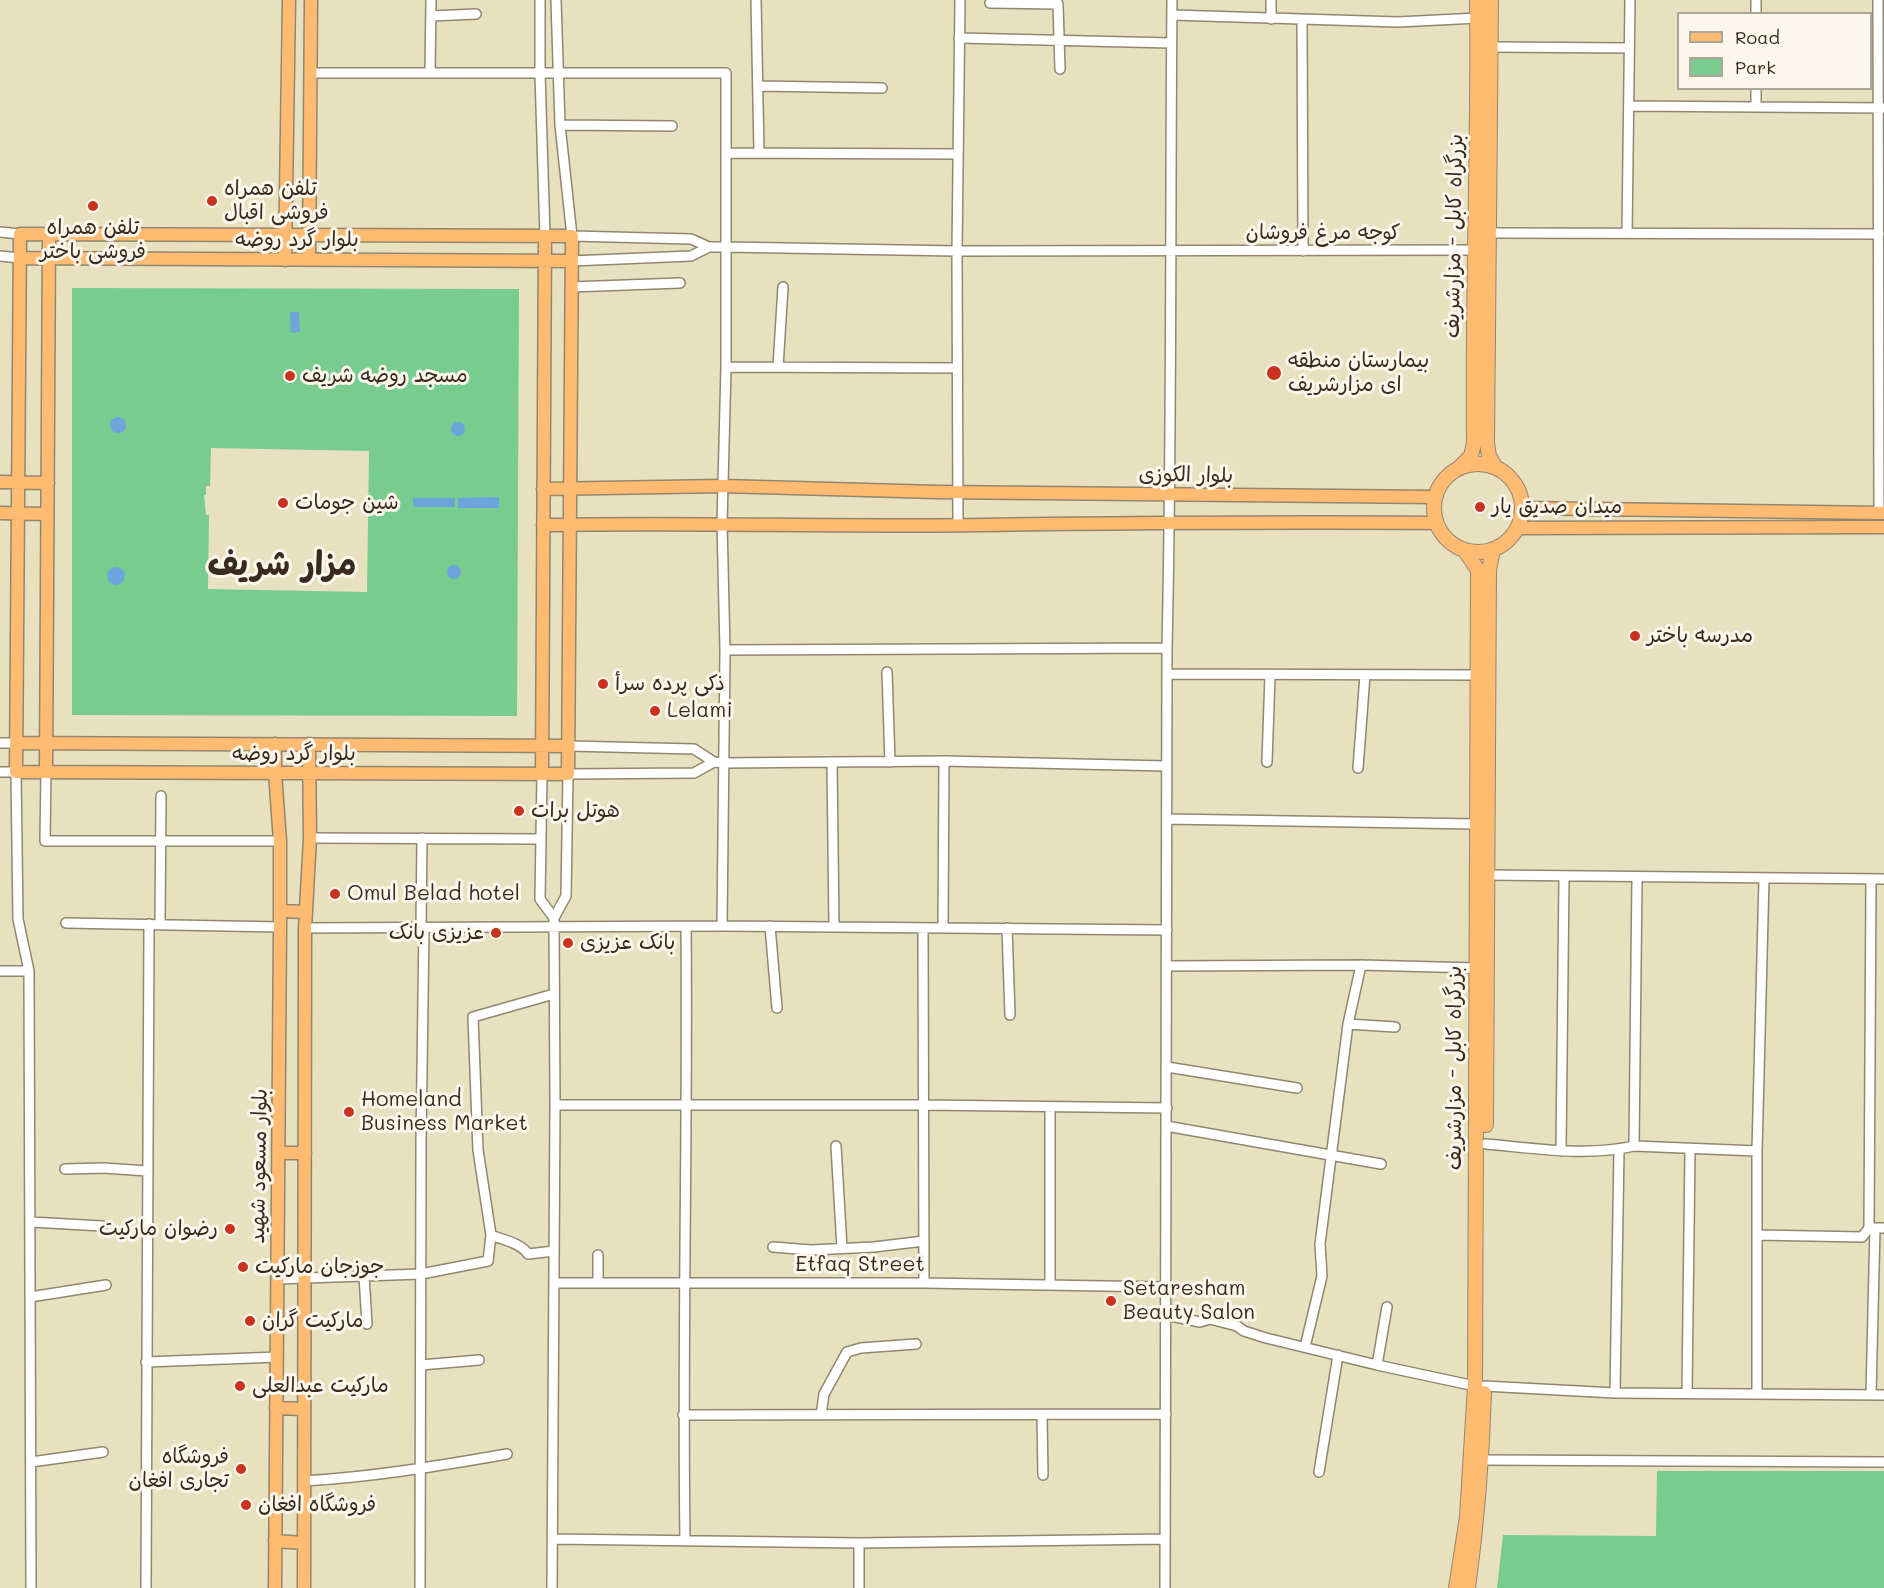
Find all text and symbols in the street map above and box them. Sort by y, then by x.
legend [1677,12,1872,90]
text: Road [1735,25,1780,49]
text: Park [1735,55,1776,79]
street label: بزرگراه کابل - مزارشریف [1440,134,1468,338]
place label: تلفن همراه فروشی اقبال [224,176,329,226]
marker: تلفن همراه فروشی اقبال [205,194,219,208]
marker: تلفن همراه فروشی باختر [86,199,100,213]
place label: تلفن همراه فروشی باختر [40,215,146,265]
street label: كوجه مرغ فروشان [1245,220,1401,246]
street label: بلوار گرد روضه [235,227,359,253]
place label: بیمارستان منطقه ای مزارشریف [1288,348,1429,398]
place label: مسجد روضه شریف [302,363,468,389]
marker: بیمارستان منطقه ای مزارشریف [1265,364,1283,382]
marker: مسجد روضه شریف [283,369,297,383]
street label: بلوار الکوزی [1139,462,1233,488]
place label: شین جومات [295,490,399,516]
place label: میدان صدیق یار [1492,494,1622,520]
marker: شین جومات [276,496,290,510]
marker: میدان صدیق یار [1473,500,1487,514]
district label: مزار شريف [208,545,356,585]
place label: مدرسه باختر [1647,623,1753,649]
marker: مدرسه باختر [1628,629,1642,643]
place label: ذکی پرده سرأ [615,671,725,697]
marker: ذکی پرده سرأ [596,677,610,691]
place label: Lelami [667,698,733,724]
marker: Lelami [648,704,662,718]
street label: بلوار گرد روضه [232,741,356,767]
place label: هوتل برات [531,798,620,824]
marker: هوتل برات [512,804,526,818]
place label: Omul Belad hotel [347,881,520,907]
marker: Omul Belad hotel [328,887,342,901]
place label: عزیزی بانک [389,920,484,946]
marker: عزیزی بانک [489,926,503,940]
place label: بانک عزیزی [580,930,675,956]
marker: بانک عزیزی [561,936,575,950]
street label: بزرگراه کابل - مزارشریف [1442,966,1468,1170]
place label: Homeland Business Market [361,1087,528,1137]
street label: بلوار مسعود شهید [245,1088,273,1244]
marker: Homeland Business Market [342,1105,356,1119]
place label: رضوان مارکیت [99,1216,218,1242]
marker: رضوان مارکیت [223,1222,237,1236]
street label: Etfaq Street [795,1252,925,1278]
place label: جوزجان مارکیت [255,1254,384,1280]
marker: جوزجان مارکیت [236,1260,250,1274]
place label: Setaresham Beauty Salon [1123,1276,1255,1326]
marker: Setaresham Beauty Salon [1104,1294,1118,1308]
place label: مارکیت گران [262,1308,364,1334]
marker: مارکیت گران [243,1314,257,1328]
place label: مارکیت عبدالعلی [252,1373,389,1399]
marker: مارکیت عبدالعلی [233,1379,247,1393]
place label: فروشگاه تجاری افغان [129,1444,229,1494]
marker: فروشگاه تجاری افغان [234,1462,248,1476]
place label: فروشگاه افغان [258,1492,376,1518]
marker: فروشگاه افغان [239,1498,253,1512]

